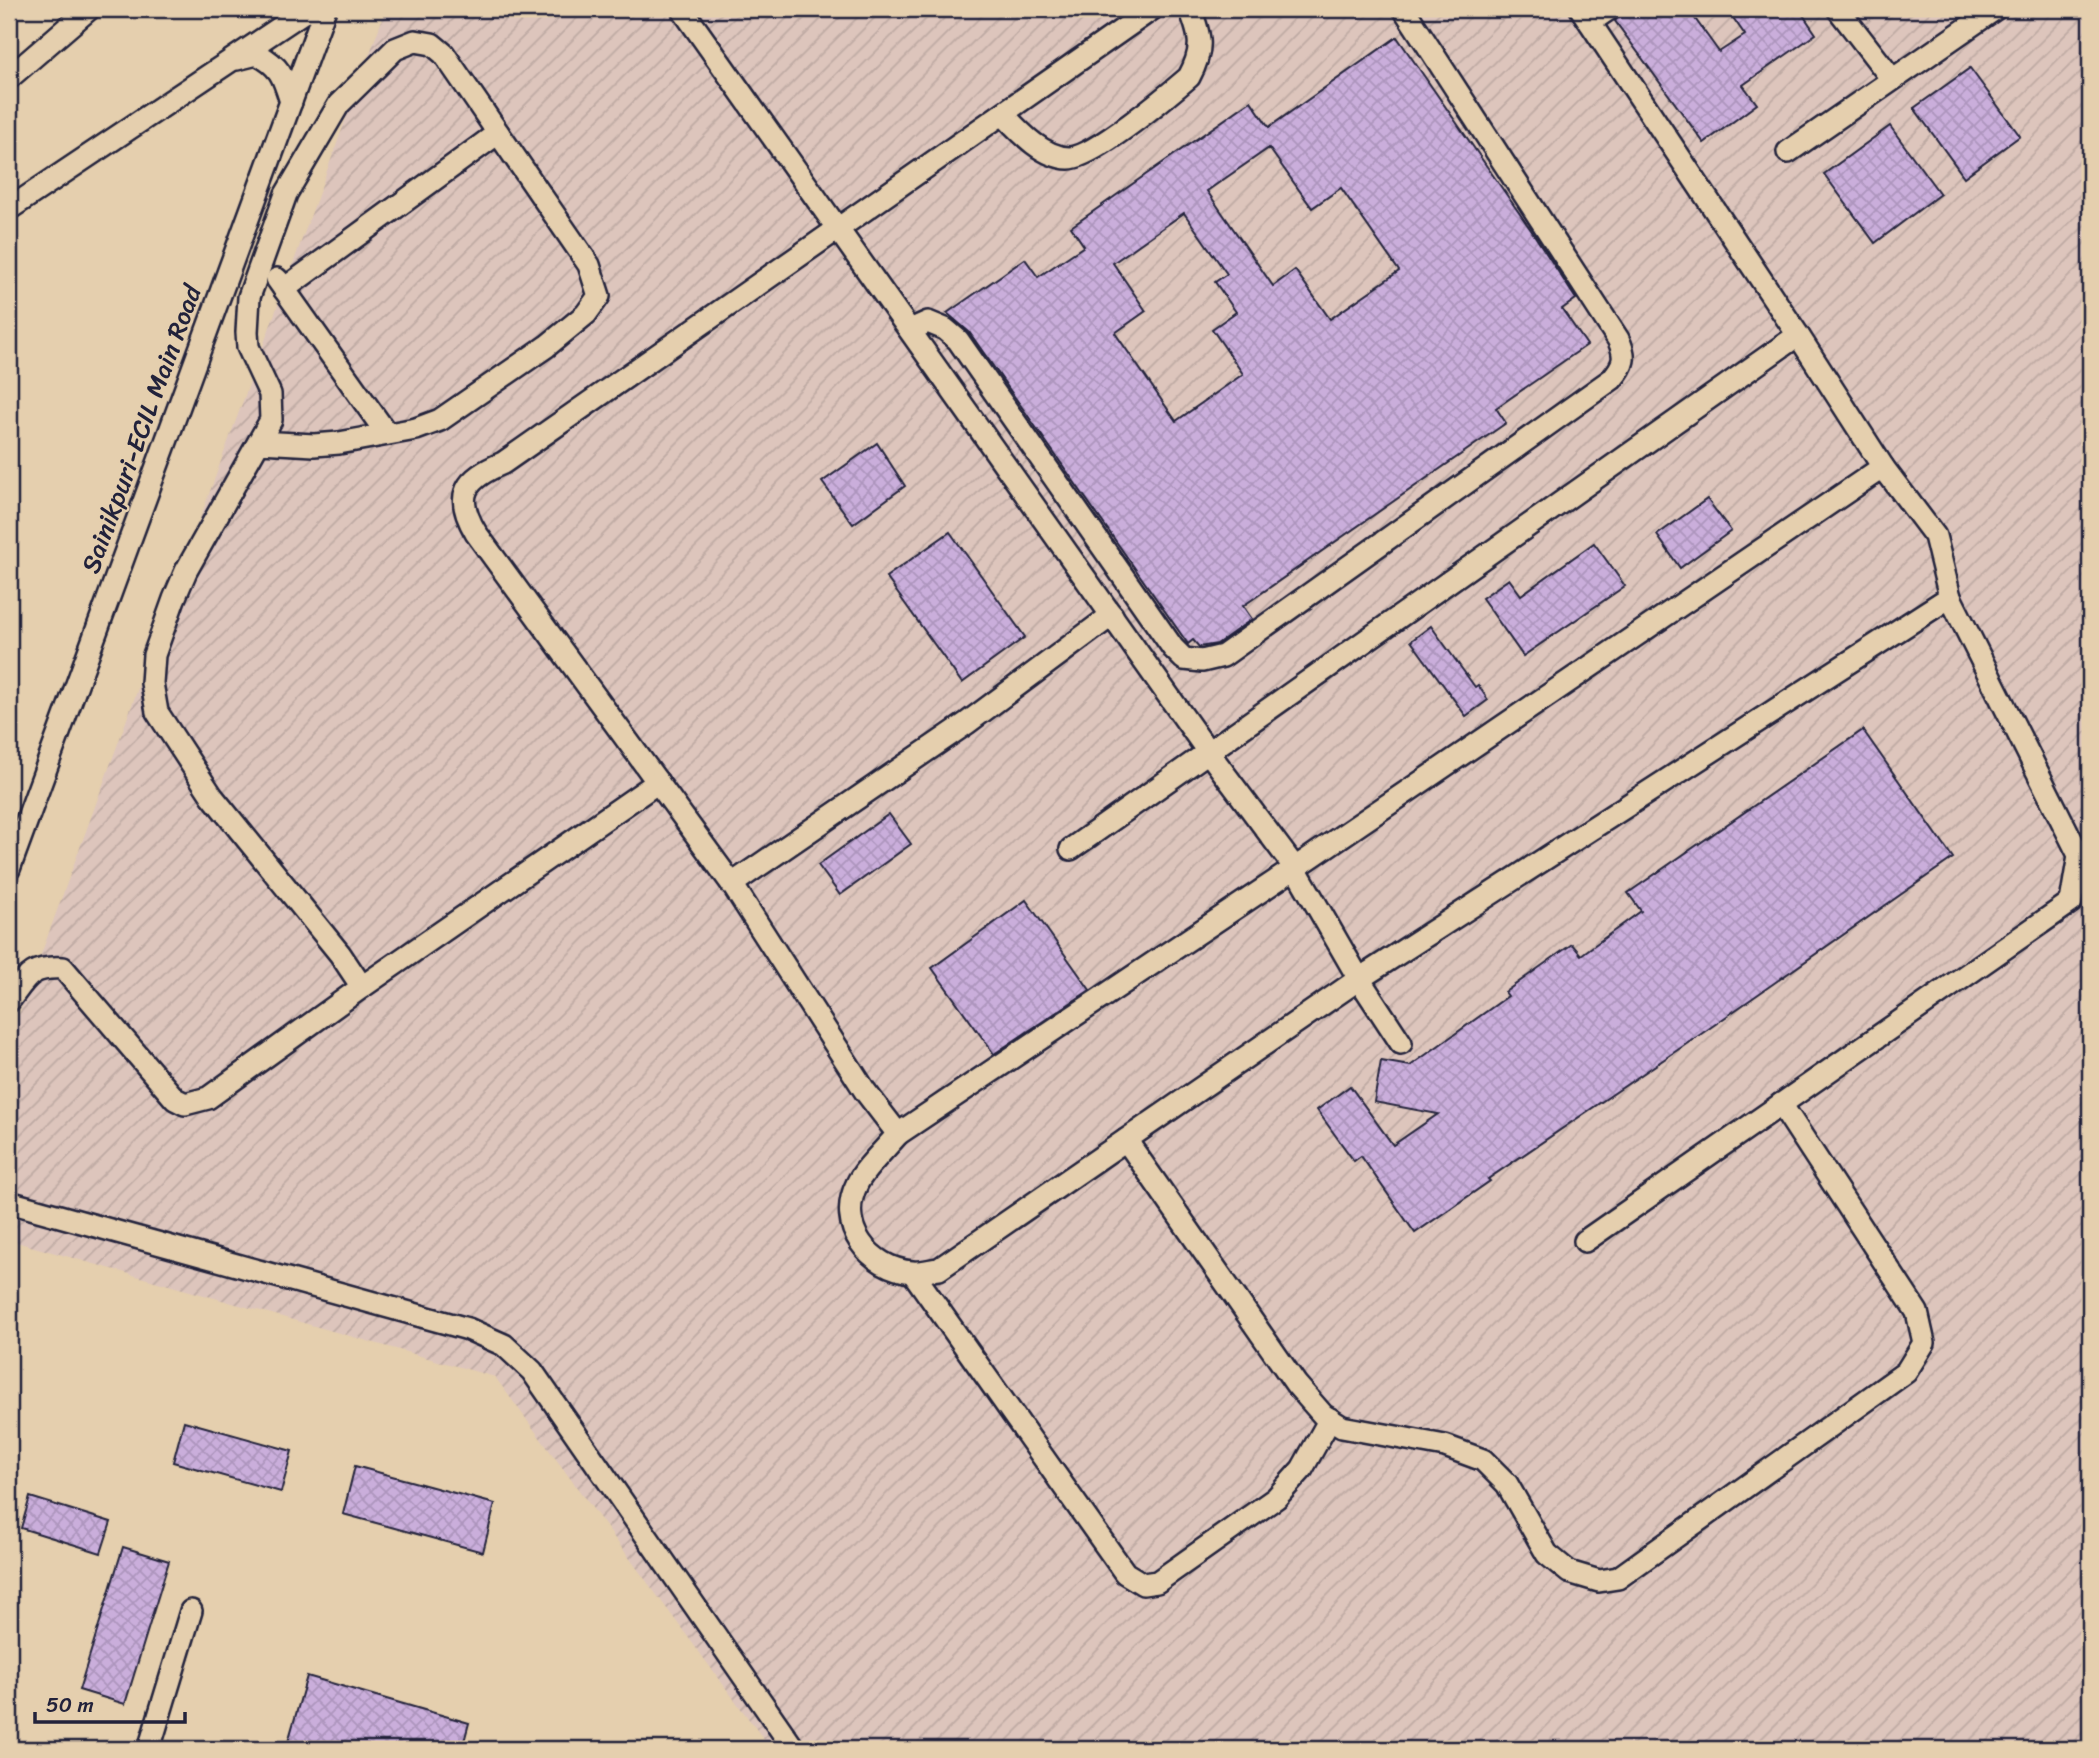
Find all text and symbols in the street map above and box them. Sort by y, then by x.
street label: Sainikpuri-ECIL Main Road [67,276,215,580]
scale bar [35,1681,186,1725]
text: 50 m [46,1686,94,1724]

